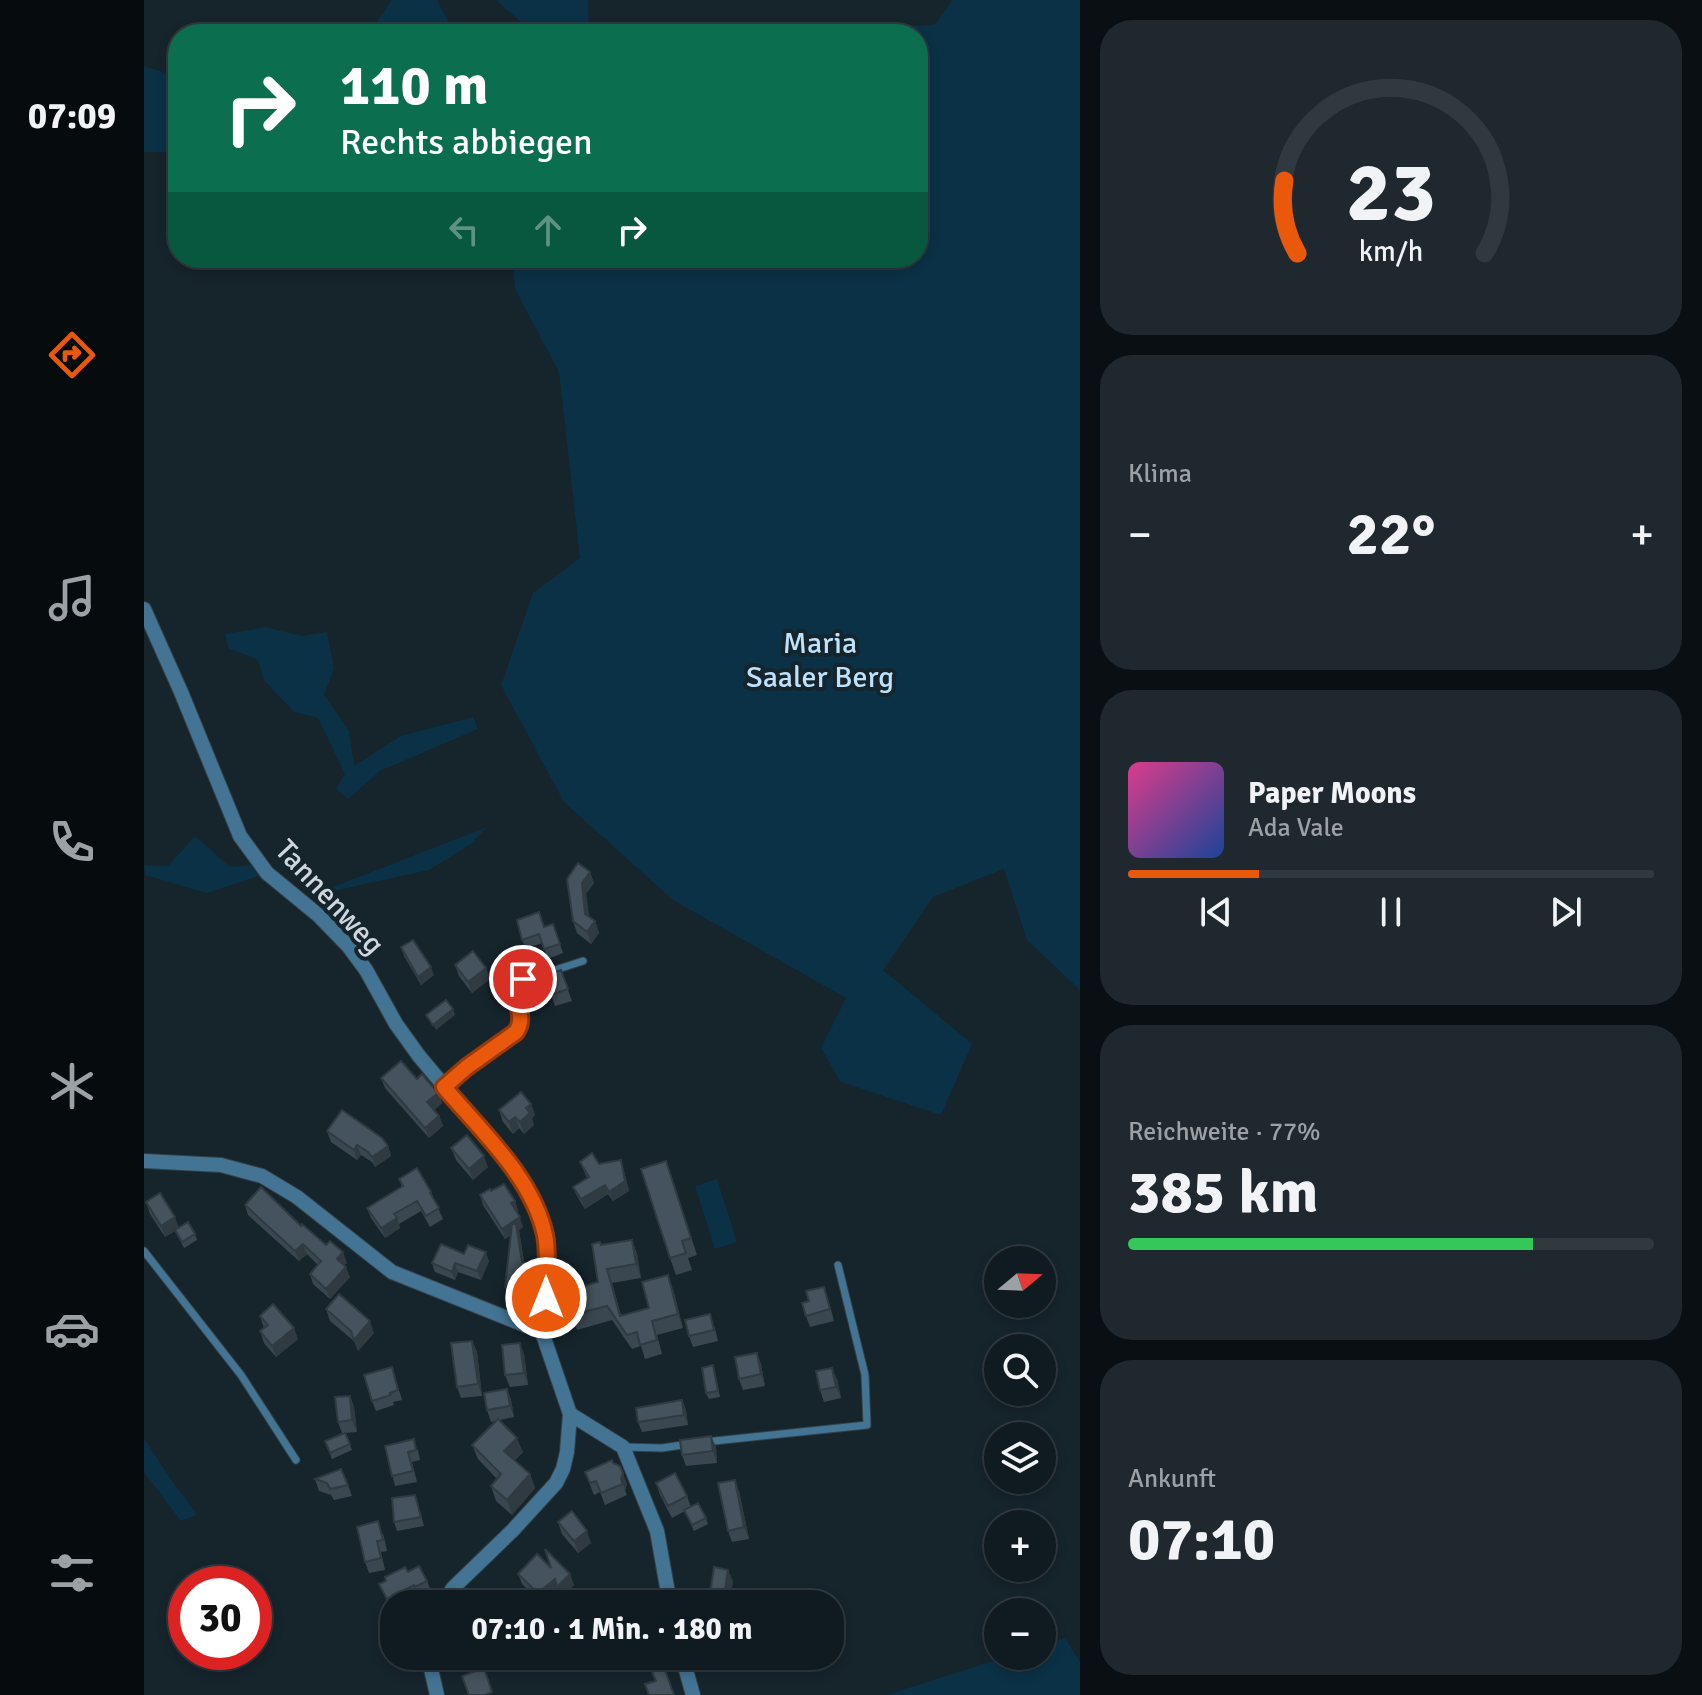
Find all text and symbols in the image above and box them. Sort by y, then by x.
text: 110 m [340,51,488,120]
icon: right [208,56,312,160]
text: 07:09 [28,94,116,139]
text: Rechts abbiegen [340,120,593,165]
text: 23 [1346,141,1436,243]
icon: left [442,208,486,252]
icon: ahead [526,208,570,252]
icon: right [610,208,654,252]
text: km/h [1359,234,1423,269]
icon: directions [44,327,100,383]
text: Klima [1128,458,1192,490]
text: 22° [1347,498,1435,572]
text: − [1128,508,1152,562]
text: + [1630,508,1654,562]
icon: music [44,570,100,626]
park label: Maria Saaler Berg [746,625,894,696]
text: Paper Moons [1248,775,1416,812]
text: Ada Vale [1248,812,1344,844]
icon: phone [44,814,100,870]
street label: Tannenweg [267,832,392,962]
icon: previous [1194,890,1238,934]
icon: pause [1369,890,1413,934]
icon: next [1544,890,1588,934]
pin [489,945,557,1013]
icon: arrive [501,957,545,1001]
icon: climate [44,1058,100,1114]
text: Reichweite · 77% [1128,1116,1321,1148]
text: 385 km [1128,1156,1318,1230]
north arrow [984,1246,1056,1318]
map controls [984,1246,1056,1670]
position arrow [504,1256,588,1340]
icon: car [44,1301,100,1357]
button: search [984,1334,1056,1406]
button: layers [984,1422,1056,1494]
text: Ankunft [1128,1463,1216,1495]
text: 07:10 [1128,1503,1275,1577]
button: + [984,1510,1056,1582]
icon: filters [44,1545,100,1601]
speed limit sign: 30 [168,1566,272,1670]
button: − [984,1598,1056,1670]
text: 07:10 · 1 Min. · 180 m [471,1611,753,1648]

